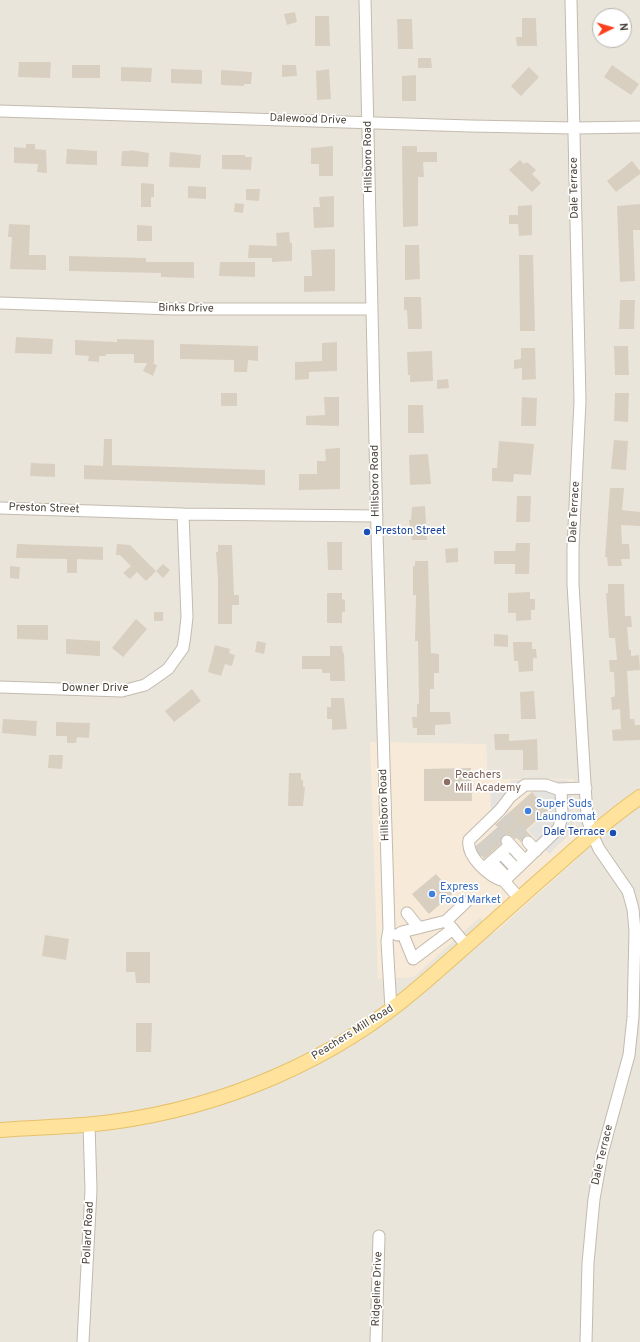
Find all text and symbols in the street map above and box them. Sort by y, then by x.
north arrow [592,8,632,48]
text: N [616,22,630,32]
street label: Dalewood Drive [269,112,347,128]
street label: Hillsboro Road [362,121,376,193]
street label: Dale Terrace [568,157,582,219]
street label: Binks Drive [158,302,214,316]
street label: Hillsboro Road [369,445,383,517]
street label: Dale Terrace [567,481,583,543]
street label: Preston Street [8,501,80,517]
place label: Preston Street [375,525,446,539]
marker: Preston Street [362,527,372,537]
street label: Downer Drive [62,682,128,696]
street label: Hillsboro Road [377,769,393,841]
place label: Peachers Mill Academy [455,769,521,795]
marker: Peachers Mill Academy [442,777,452,787]
place label: Super Suds Laundromat [536,798,596,824]
marker: Super Suds Laundromat [523,806,533,816]
place label: Dale Terrace [543,826,605,840]
marker: Dale Terrace [608,828,618,838]
place label: Express Food Market [440,881,501,907]
marker: Express Food Market [427,889,437,899]
street label: Peachers Mill Road [310,1002,396,1064]
street label: Dale Terrace [590,1123,616,1187]
street label: Pollard Road [81,1201,97,1265]
street label: Ridgeline Drive [370,1251,386,1327]

